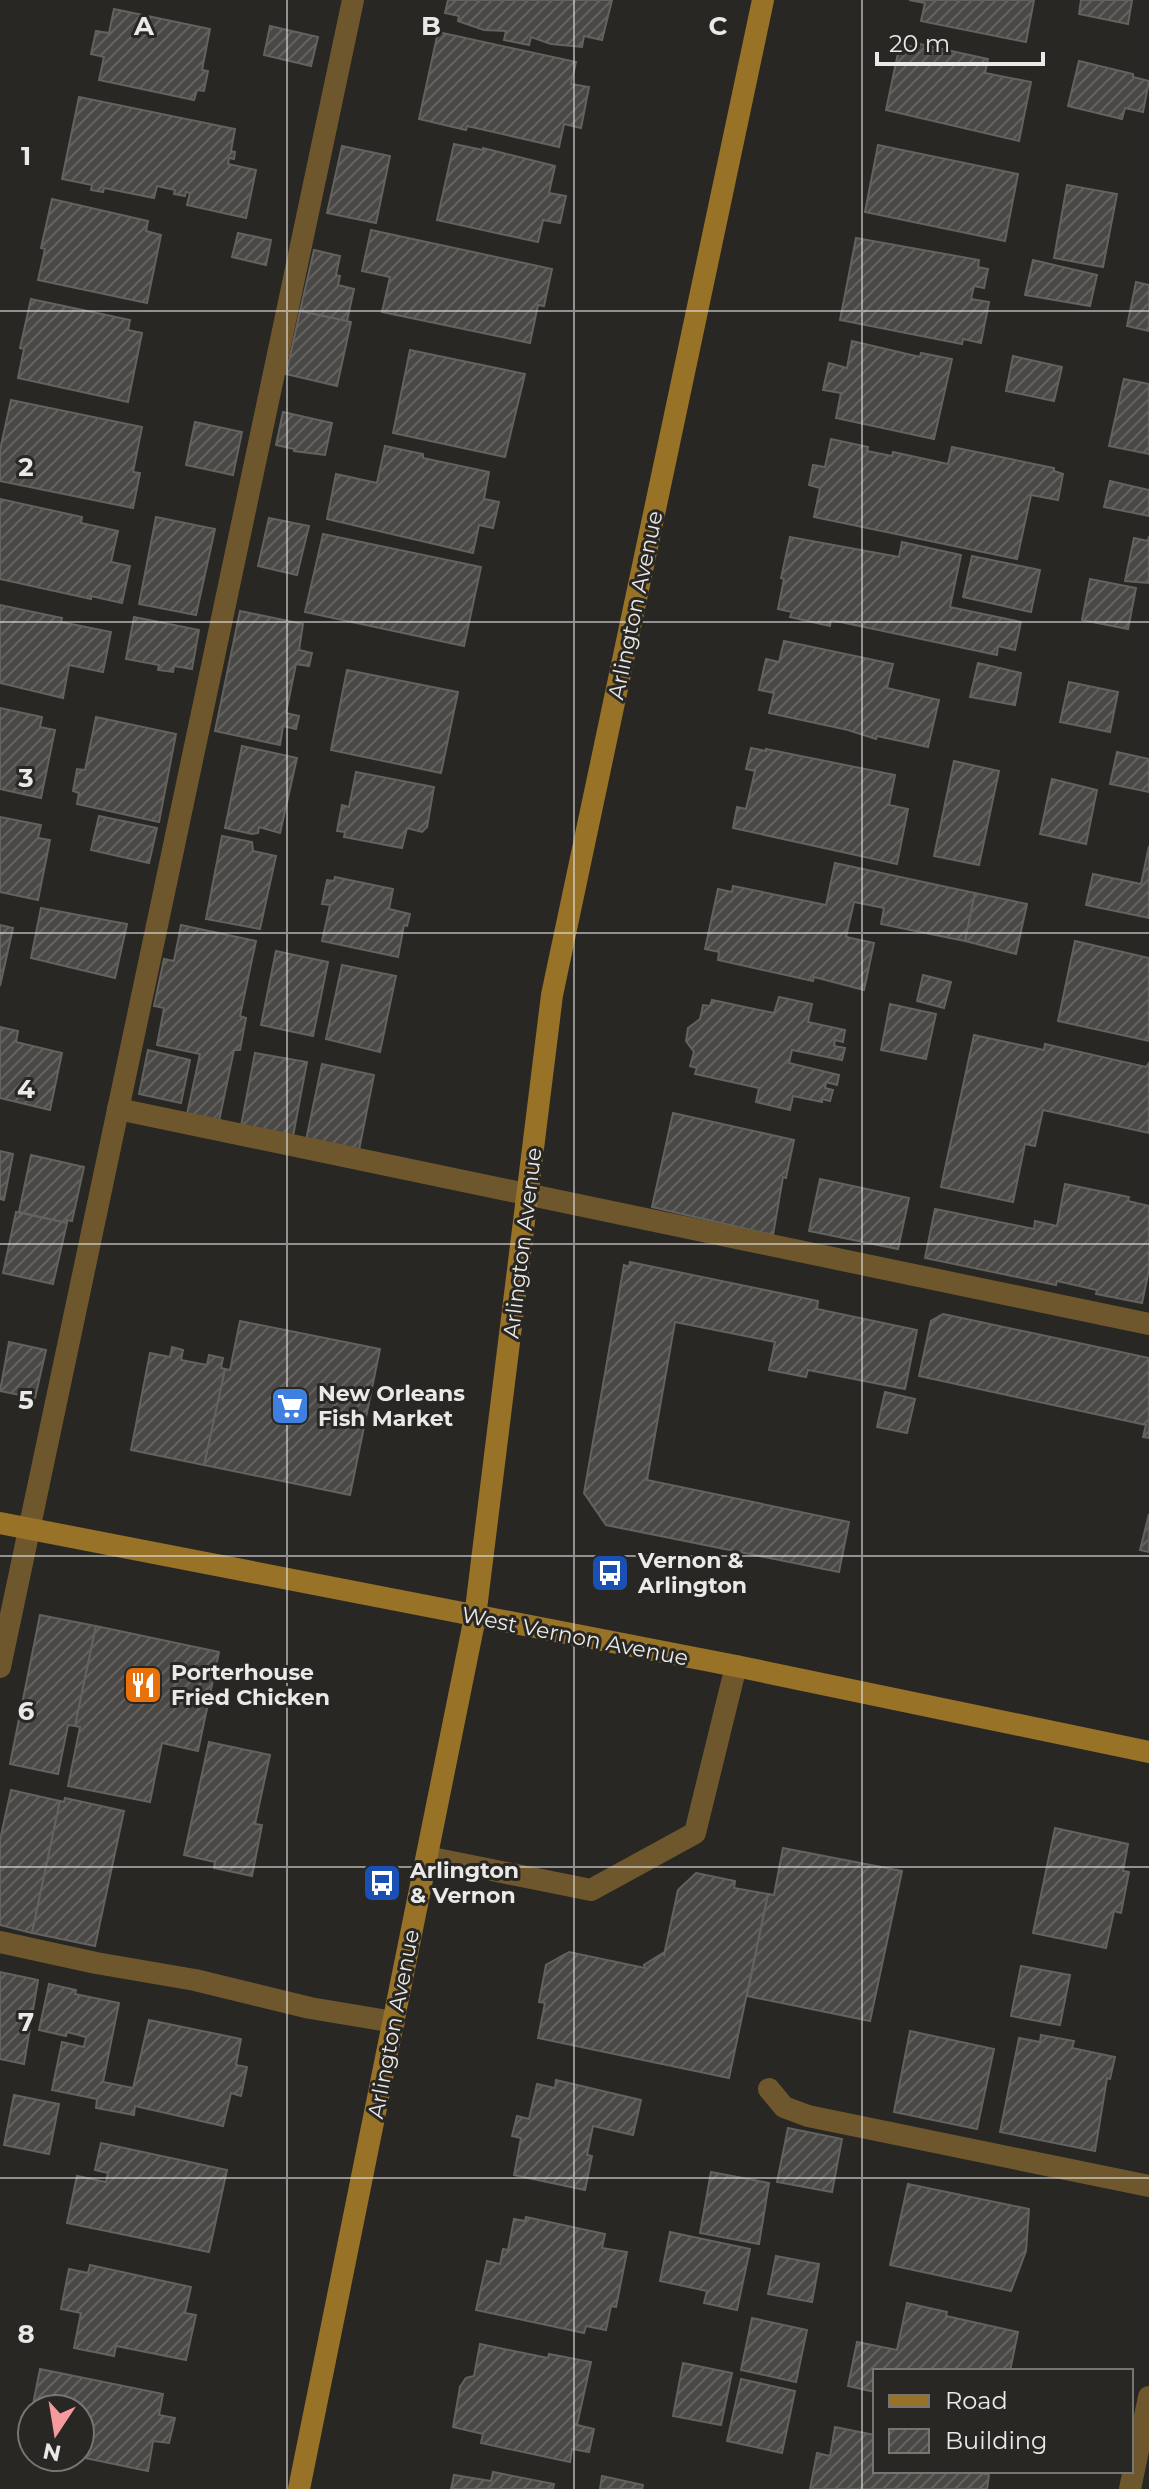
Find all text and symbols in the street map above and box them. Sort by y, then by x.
text: A [133,10,155,42]
text: B [421,10,441,42]
text: C [709,10,728,42]
scale bar [877,16,1043,66]
text: 20 m [889,29,950,58]
text: 1 [21,140,31,172]
text: 2 [18,451,34,483]
street label: Arlington Avenue [602,508,669,702]
text: 3 [17,762,34,794]
text: 4 [17,1073,35,1105]
street label: Arlington Avenue [497,1146,548,1340]
place label: New Orleans Fish Market [318,1380,465,1432]
text: 5 [18,1384,34,1416]
supermarket icon: New Orleans Fish Market [269,1385,311,1427]
place label: Vernon & Arlington [637,1547,747,1599]
bus stop icon: Vernon & Arlington [589,1552,631,1594]
street label: West Vernon Avenue [459,1601,691,1672]
place label: Porterhouse Fried Chicken [171,1659,330,1711]
restaurant icon: Porterhouse Fried Chicken [122,1664,164,1706]
text: 6 [18,1695,35,1727]
place label: Arlington & Vernon [409,1857,519,1909]
bus stop icon: Arlington & Vernon [361,1862,403,1904]
street label: Arlington Avenue [362,1927,425,2121]
text: 7 [18,2006,34,2038]
text: 8 [17,2318,35,2350]
legend [873,2369,1133,2473]
text: Road [945,2386,1008,2415]
north arrow [16,2393,96,2473]
text: Building [945,2426,1048,2455]
text: N [40,2437,63,2467]

